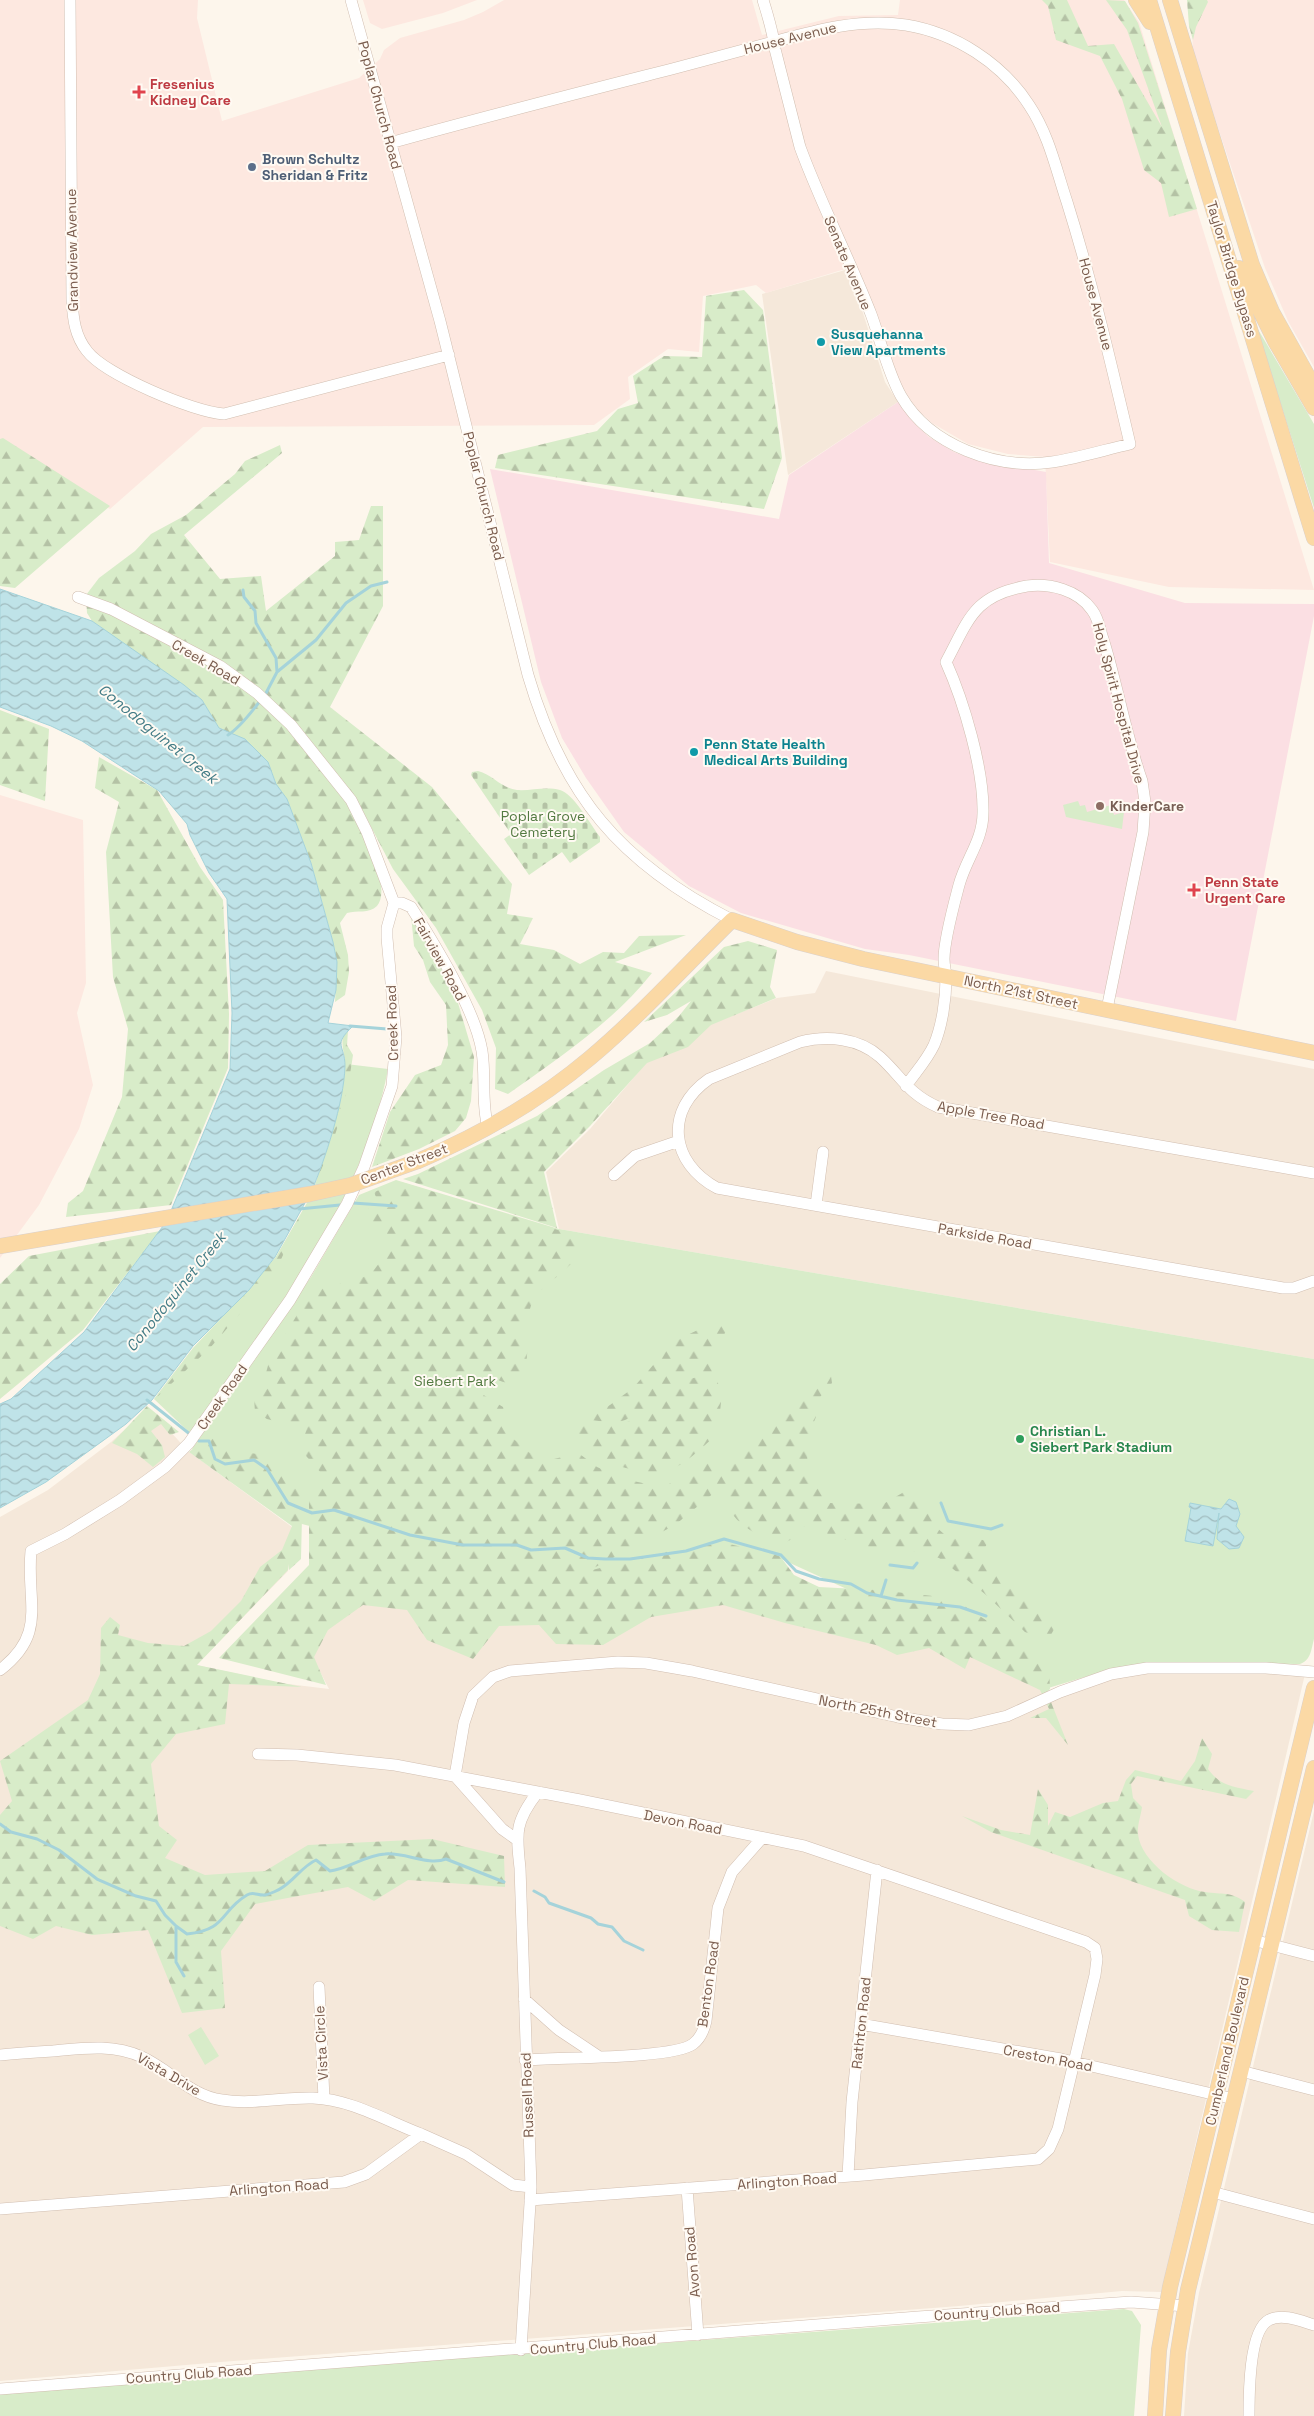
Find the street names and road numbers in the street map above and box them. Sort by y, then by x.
street label: House Avenue [742,18,838,58]
street label: Poplar Church Road [354,39,406,171]
street label: Grandview Avenue [62,188,82,312]
street label: Taylor Bridge Bypass [1203,199,1261,339]
street label: Senate Avenue [820,213,876,313]
street label: House Avenue [1075,256,1117,352]
street label: Poplar Church Road [459,430,509,562]
street label: Holy Spirit Hospital Drive [1089,621,1149,785]
street label: Creek Road [169,635,243,689]
street label: Fairview Road [410,914,470,1004]
street label: North 21st Street [962,971,1080,1013]
street label: Creek Road [382,985,402,1061]
street label: Apple Tree Road [936,1097,1046,1133]
street label: Center Street [358,1139,450,1189]
street label: Parkside Road [937,1219,1033,1253]
street label: Creek Road [193,1361,251,1433]
street label: North 25th Street [817,1691,939,1731]
street label: Devon Road [642,1806,724,1838]
street label: Benton Road [693,1940,723,2028]
street label: Cumberland Boulevard [1201,1975,1253,2127]
street label: Rathton Road [847,1976,875,2070]
street label: Vista Circle [310,2005,332,2081]
street label: Creston Road [1002,2040,1094,2076]
street label: Vista Drive [134,2048,204,2100]
street label: Russell Road [517,2052,537,2138]
street label: Arlington Road [737,2169,837,2193]
street label: Arlington Road [229,2175,329,2199]
street label: Avon Road [680,2226,704,2298]
street label: Country Club Road [933,2298,1061,2324]
street label: Country Club Road [529,2330,657,2358]
street label: Country Club Road [125,2361,253,2387]

